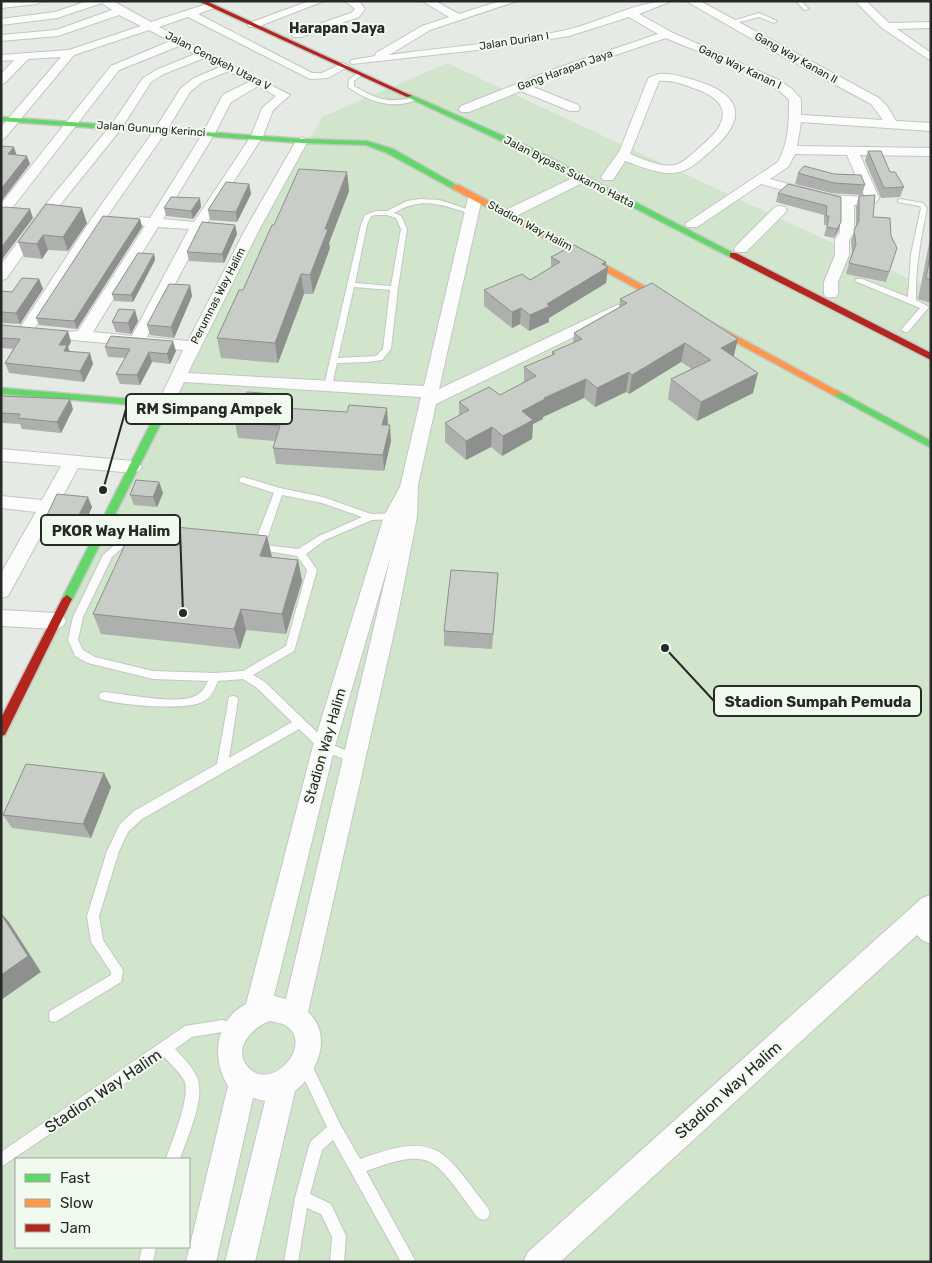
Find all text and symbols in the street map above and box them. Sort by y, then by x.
district label: Harapan Jaya [289,20,385,37]
street label: Jalan Cengkeh Utara V [163,29,273,93]
street label: Jalan Durian I [478,29,550,53]
street label: Gang Way Kanan II [752,30,840,86]
street label: Gang Way Kanan I [696,42,784,92]
street label: Gang Harapan Jaya [516,47,614,93]
street label: Jalan Gunung Kerinci [96,119,206,139]
street label: Jalan Bypass Sukarno Hatta [502,133,636,211]
street label: Stadion Way Halim [485,198,575,254]
street label: Perumnas Way Halim [188,245,248,346]
callout: RM Simpang Ampek [126,394,292,424]
text: RM Simpang Ampek [136,400,282,418]
callout: PKOR Way Halim [41,515,180,545]
text: PKOR Way Halim [52,522,170,540]
street label: Stadion Way Halim [300,686,350,806]
callout: Stadion Sumpah Pemuda [714,686,921,716]
text: Stadion Sumpah Pemuda [725,693,912,711]
street label: Stadion Way Halim [671,1037,785,1143]
street label: Stadion Way Halim [41,1045,165,1137]
legend [15,1158,190,1248]
text: Fast [60,1169,90,1187]
text: Slow [60,1194,93,1212]
text: Jam [60,1219,91,1237]

